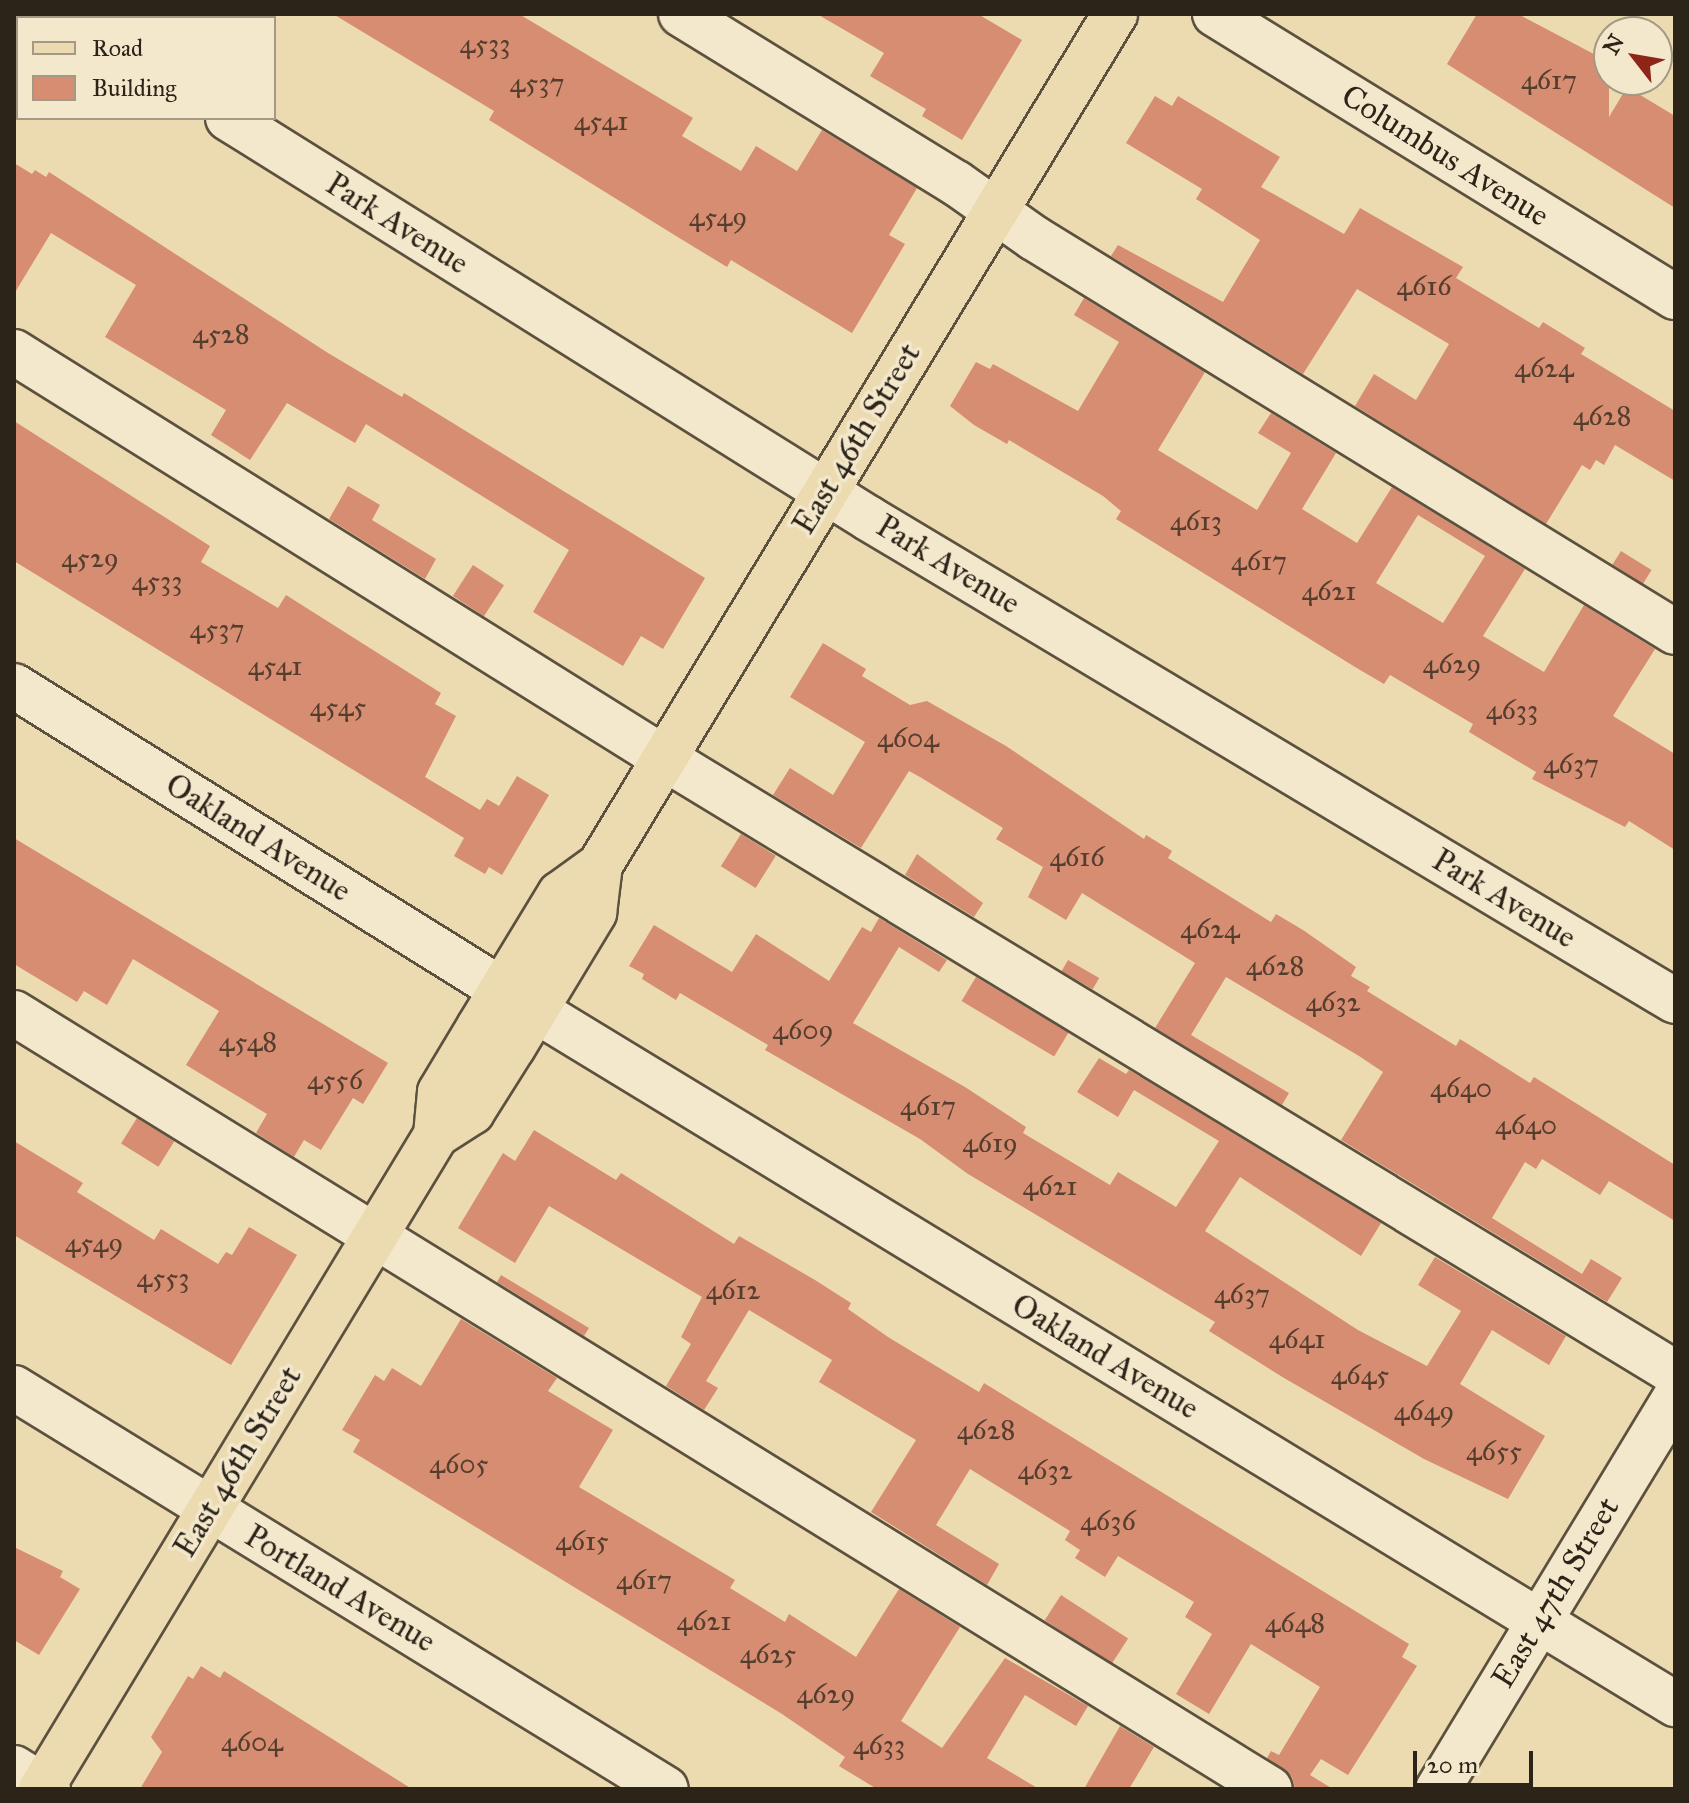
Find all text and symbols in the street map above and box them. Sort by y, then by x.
legend [16,16,276,120]
north arrow [1593,16,1673,96]
house number: 4533 [459,27,511,61]
text: N [1597,29,1630,59]
text: Road [92,33,143,63]
house number: 4617 [1521,63,1577,97]
house number: 4537 [510,66,564,100]
text: Building [92,73,177,103]
street label: Columbus Avenue [1334,77,1556,235]
house number: 4541 [574,104,628,138]
street label: Park Avenue [319,165,475,283]
house number: 4549 [689,200,747,234]
house number: 4616 [1396,269,1452,303]
house number: 4528 [192,317,250,351]
street label: East 46th Street [785,337,929,541]
house number: 4624 [1514,351,1574,385]
house number: 4628 [1573,399,1631,433]
house number: 4613 [1170,504,1222,538]
street label: Park Avenue [869,507,1027,623]
house number: 4529 [61,541,119,575]
house number: 4617 [1231,544,1287,578]
house number: 4533 [131,564,183,598]
house number: 4621 [1302,574,1356,608]
house number: 4537 [190,612,244,646]
house number: 4629 [1423,647,1481,681]
house number: 4541 [248,649,302,683]
house number: 4545 [310,690,366,724]
house number: 4633 [1486,693,1538,727]
house number: 4604 [877,721,939,755]
house number: 4637 [1543,747,1599,781]
street label: Oakland Avenue [158,766,358,910]
house number: 4616 [1049,840,1105,874]
street label: Park Avenue [1425,841,1583,957]
house number: 4624 [1180,912,1240,946]
house number: 4628 [1246,949,1304,983]
house number: 4632 [1306,985,1360,1019]
house number: 4609 [772,1013,834,1047]
house number: 4548 [219,1025,277,1059]
house number: 4556 [307,1063,363,1097]
house number: 4640 [1430,1071,1492,1105]
house number: 4617 [900,1089,956,1123]
house number: 4640 [1495,1108,1557,1142]
house number: 4619 [962,1126,1018,1160]
house number: 4621 [1023,1169,1077,1203]
house number: 4549 [65,1226,123,1260]
house number: 4553 [137,1261,189,1295]
house number: 4612 [706,1273,760,1307]
house number: 4637 [1214,1277,1270,1311]
street label: Oakland Avenue [1005,1286,1205,1428]
house number: 4641 [1269,1322,1325,1356]
house number: 4645 [1331,1358,1389,1392]
street label: East 46th Street [166,1360,310,1564]
house number: 4649 [1394,1394,1454,1428]
house number: 4628 [957,1413,1015,1447]
house number: 4655 [1466,1434,1522,1468]
house number: 4605 [429,1447,489,1481]
house number: 4632 [1018,1453,1072,1487]
street label: East 47th Street [1484,1491,1628,1695]
house number: 4636 [1080,1504,1136,1538]
street label: Portland Avenue [238,1517,442,1661]
house number: 4615 [555,1524,609,1558]
house number: 4617 [616,1563,672,1597]
house number: 4621 [677,1604,731,1638]
house number: 4648 [1265,1606,1325,1640]
house number: 4625 [740,1637,796,1671]
house number: 4629 [797,1677,855,1711]
house number: 4604 [221,1725,283,1759]
house number: 4633 [853,1728,905,1762]
scale bar [1417,1735,1537,1785]
text: 20 m [1427,1750,1478,1780]

